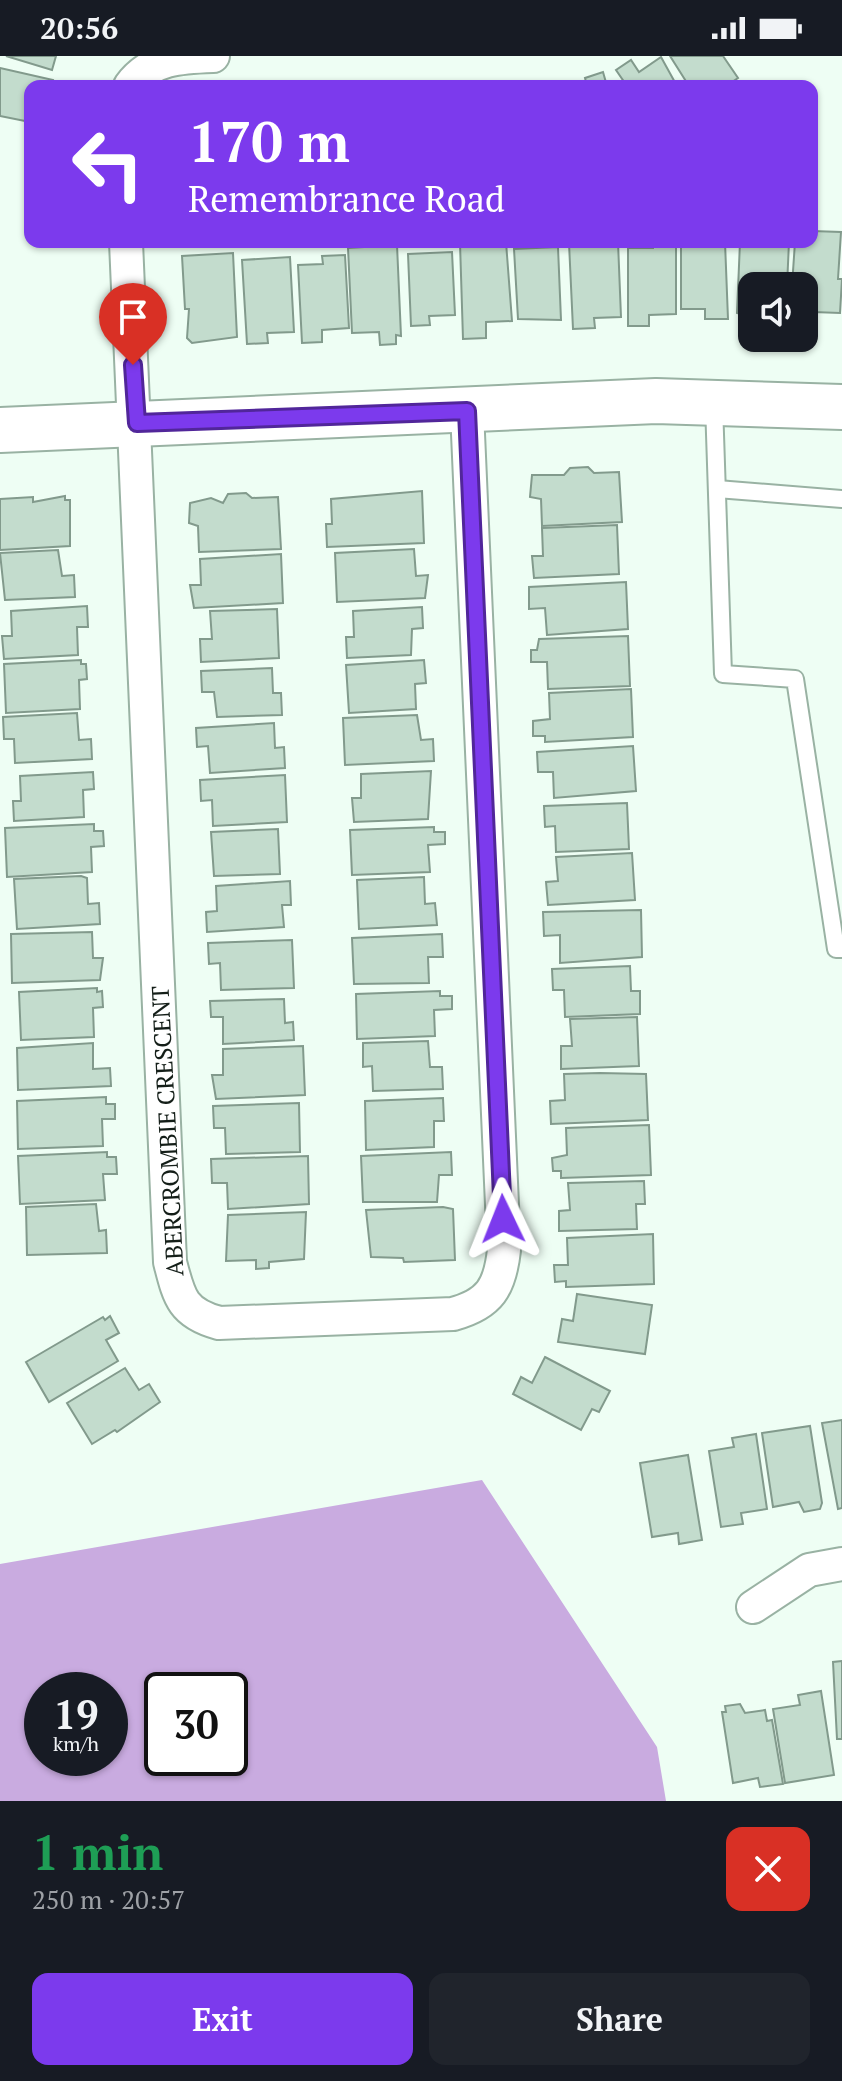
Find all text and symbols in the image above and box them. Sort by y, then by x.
text: 20:56 [40,8,118,48]
text: 170 m [188,104,350,178]
icon: left [56,112,160,216]
text: Remembrance Road [188,175,505,222]
map controls [738,272,818,352]
button: sound [738,272,818,352]
pin [99,283,167,365]
icon: arrive [111,295,155,339]
street label: ABERCROMBIE CRESCENT [143,985,191,1277]
position arrow [461,1177,545,1261]
speed limit sign: 30 [144,1672,248,1776]
text: 19 [53,1687,99,1740]
text: km/h [53,1730,99,1757]
text: 1 min [32,1820,163,1884]
button: close [726,1827,810,1911]
text: 250 m · 20:57 [32,1882,185,1916]
button: Exit [32,1973,413,2065]
button: Share [429,1973,810,2065]

